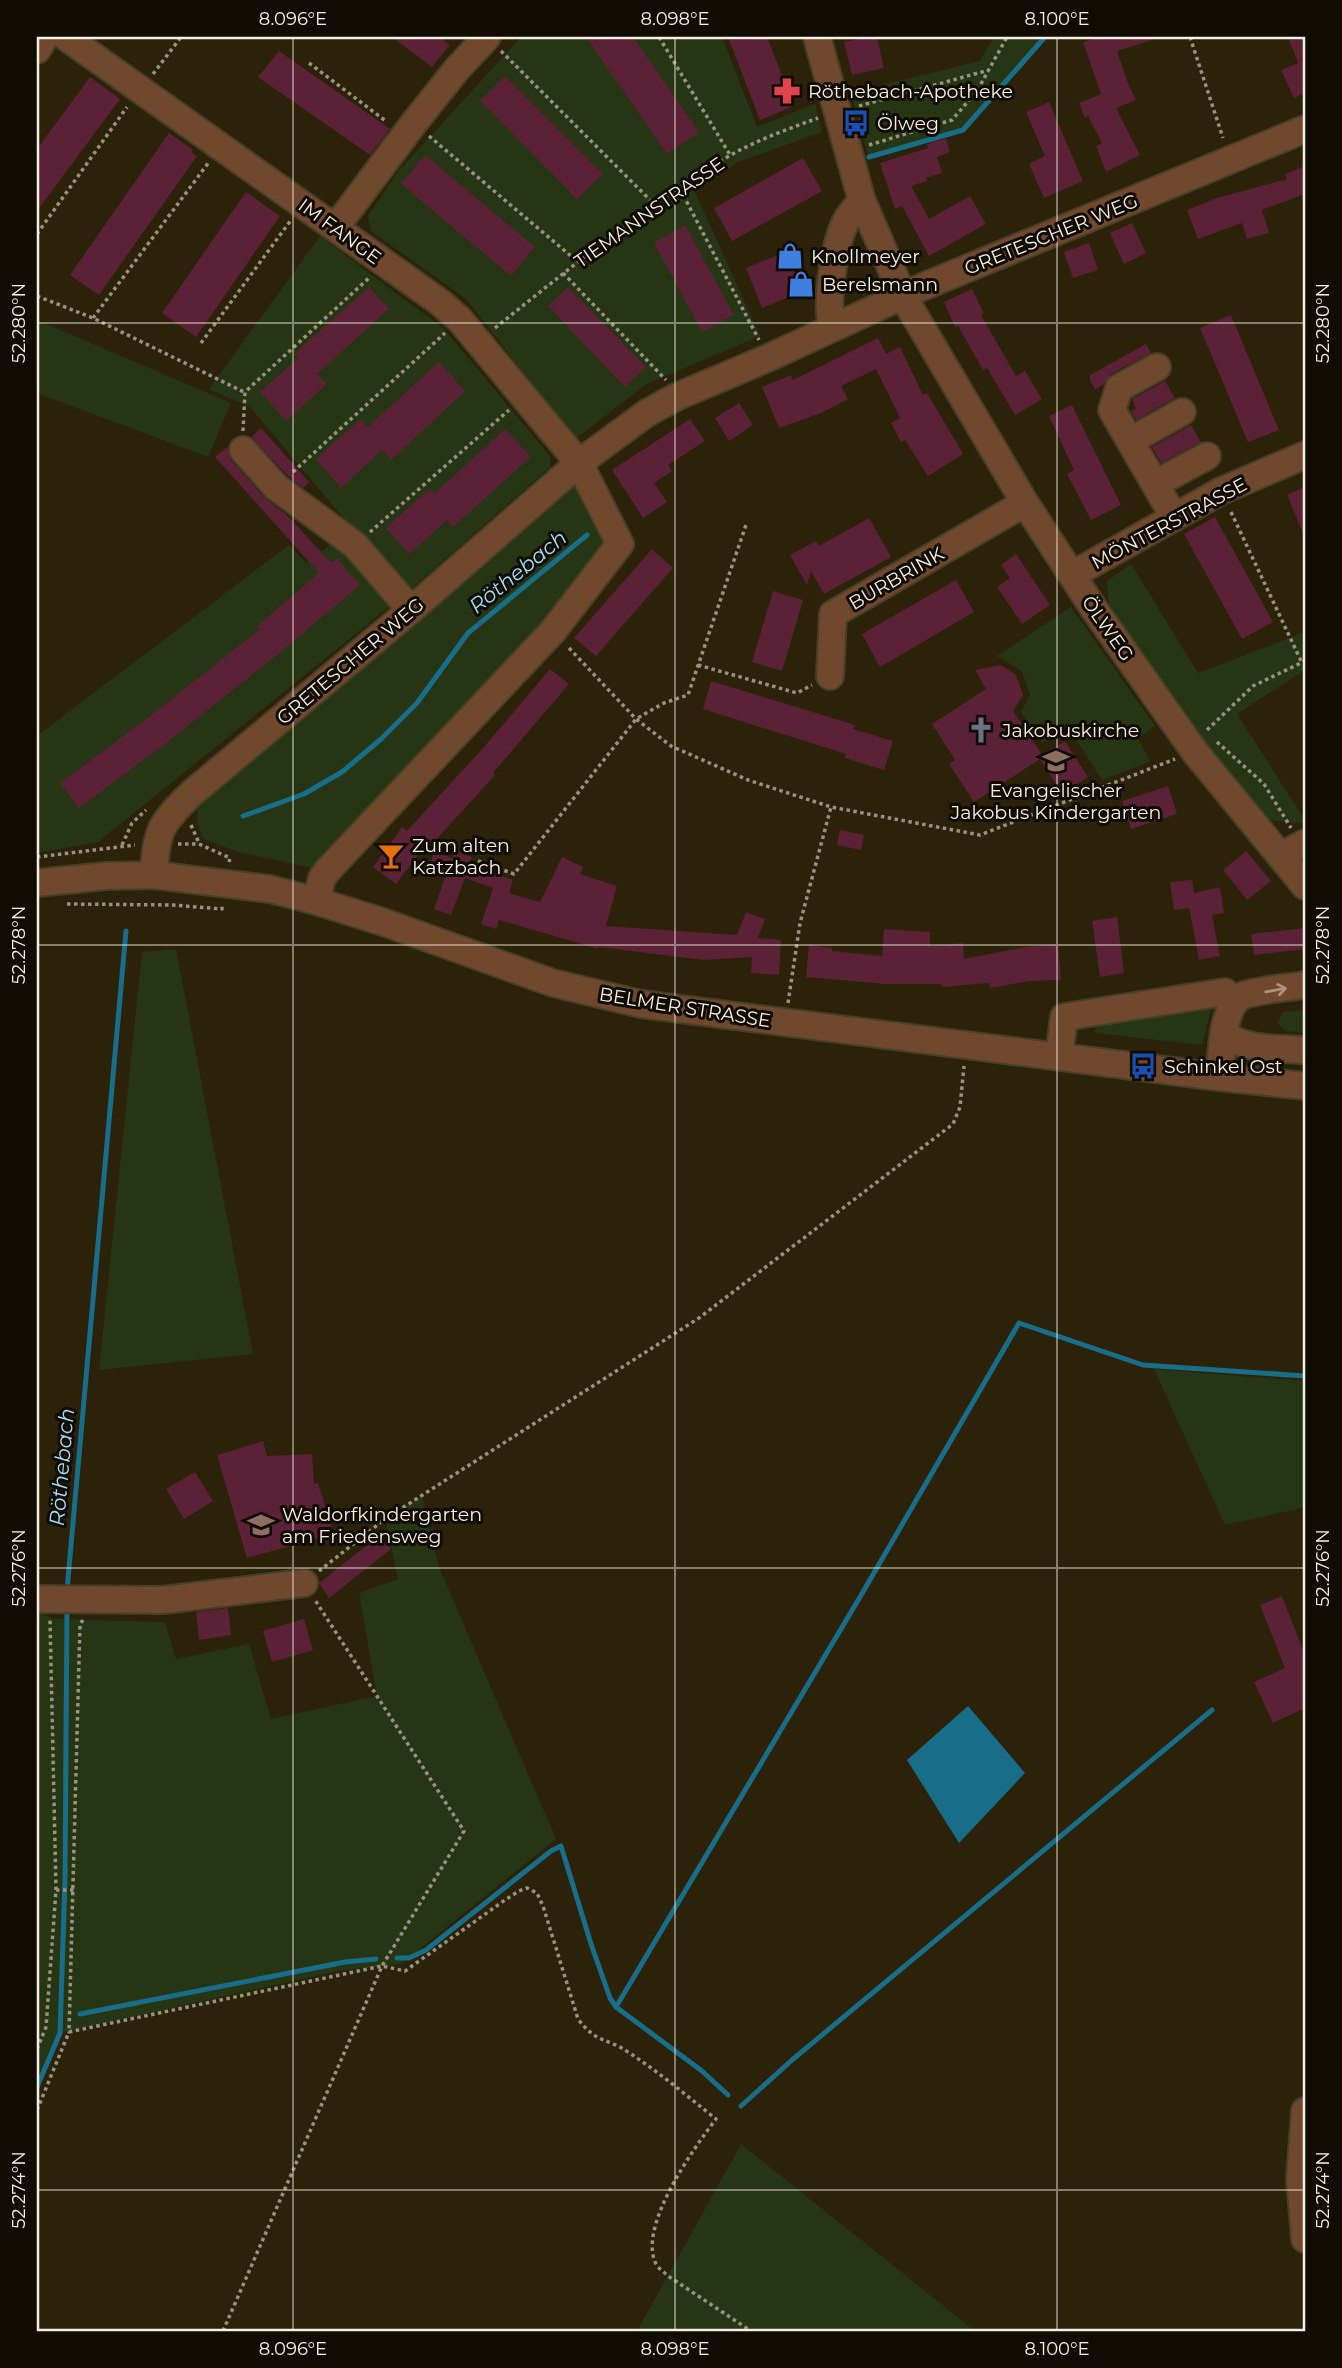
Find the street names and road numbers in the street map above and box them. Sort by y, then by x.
street label: TIEMANNSTRASSE [570,152,729,273]
street label: GRETESCHER WEG [961,189,1141,280]
street label: IM FANGE [294,194,386,269]
street label: MÖNTERSTRASSE [1088,473,1251,574]
street label: BURBRINK [845,542,948,615]
street label: ÖLWEG [1077,591,1138,665]
street label: GRETESCHER WEG [272,593,429,730]
street label: BELMER STRASSE [597,983,772,1032]

